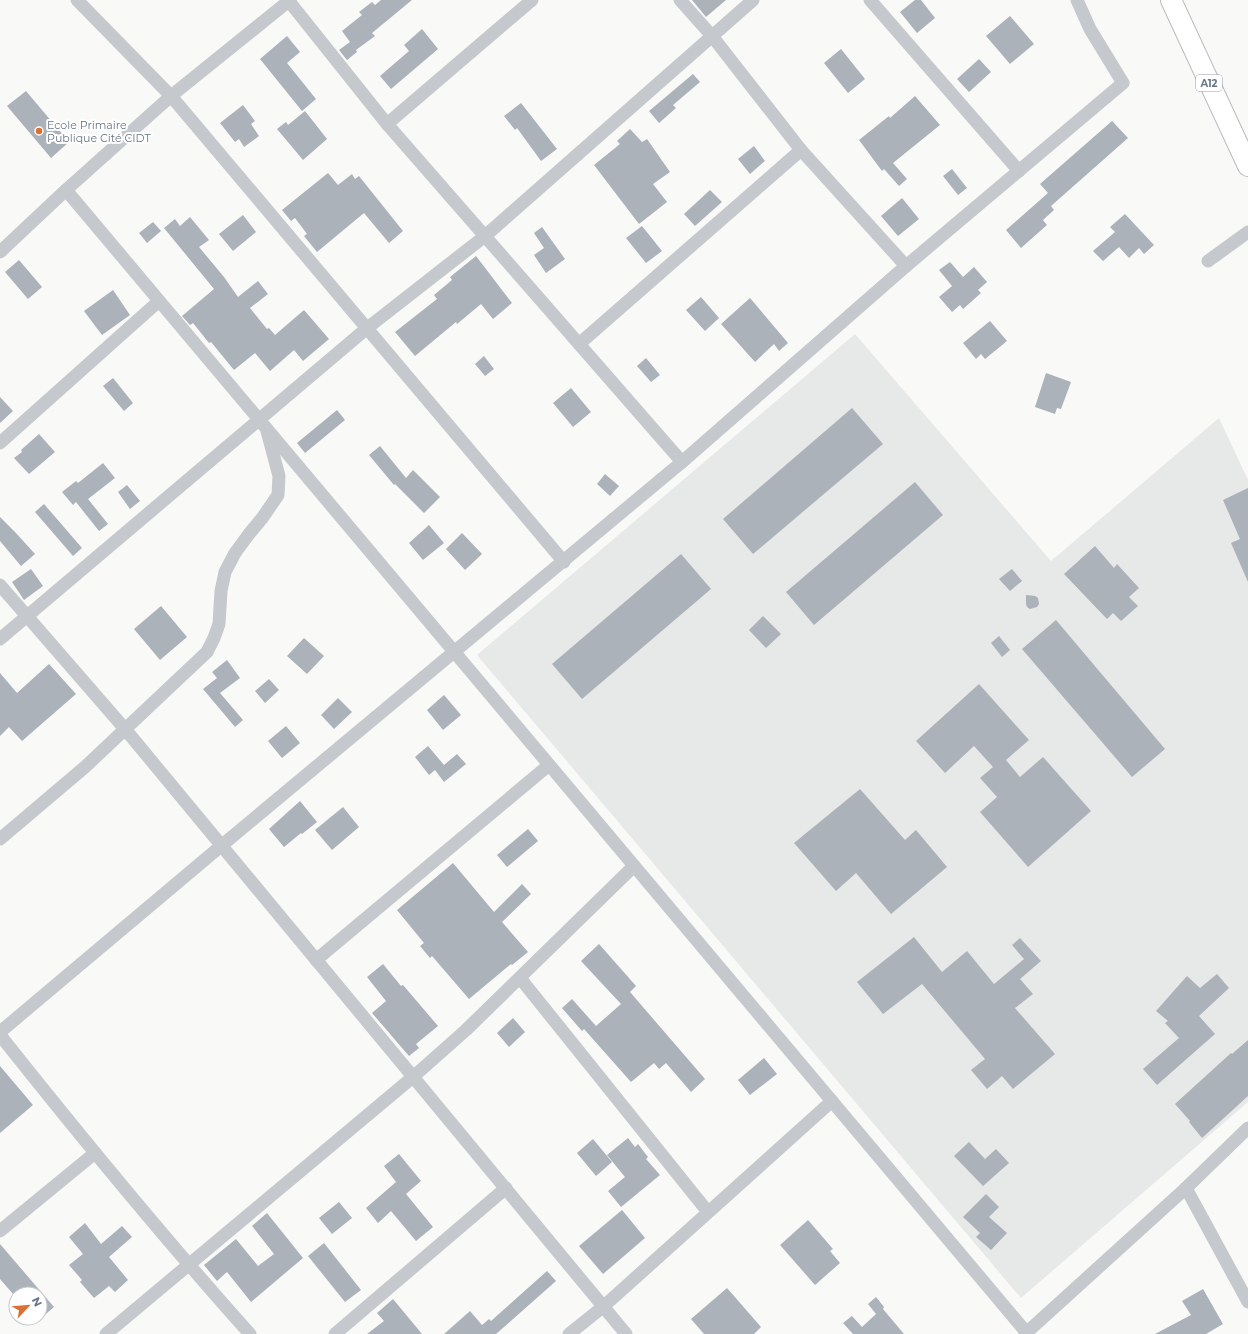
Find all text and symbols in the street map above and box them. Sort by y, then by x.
road number: A12 [1196,75,1222,91]
place label: Ecole Primaire Publique Cité CIDT [47,118,152,145]
marker: Ecole Primaire Publique Cité CIDT [34,126,44,136]
north arrow [8,1286,48,1326]
text: N [29,1295,45,1309]

